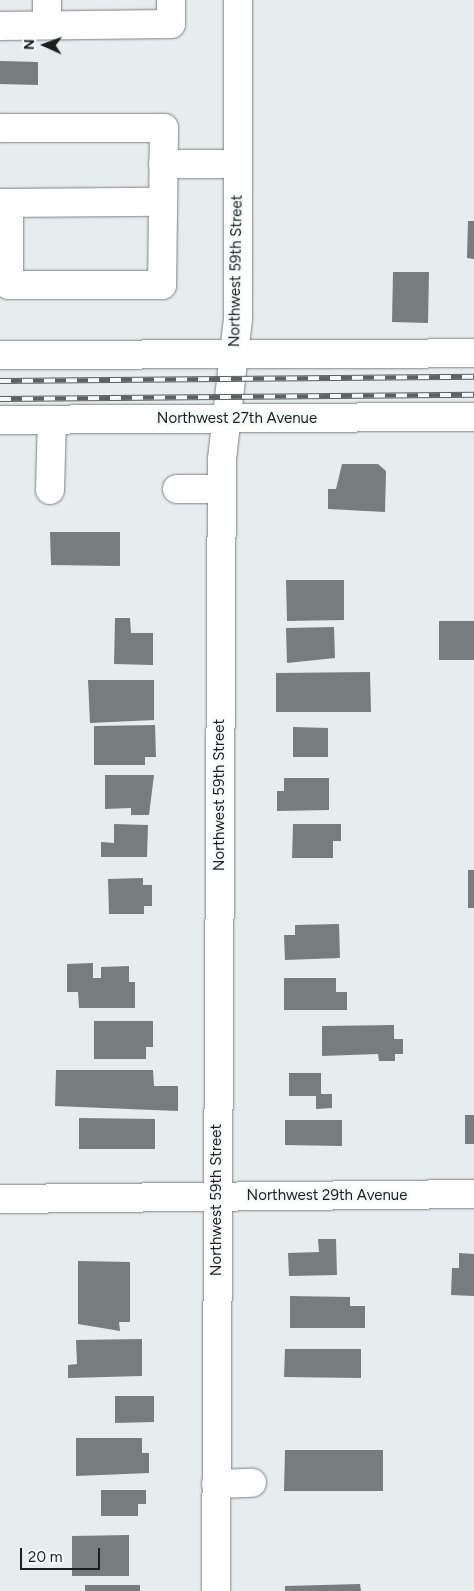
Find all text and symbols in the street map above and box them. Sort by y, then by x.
north arrow [20,20,70,70]
text: N [21,39,38,50]
street label: Northwest 59th Street [226,195,246,347]
street label: Northwest 27th Avenue [157,410,317,428]
street label: Northwest 59th Street [211,719,229,871]
street label: Northwest 59th Street [208,1124,226,1276]
street label: Northwest 29th Avenue [247,1187,407,1205]
scale bar [22,1538,102,1570]
text: 20 m [28,1548,62,1566]

